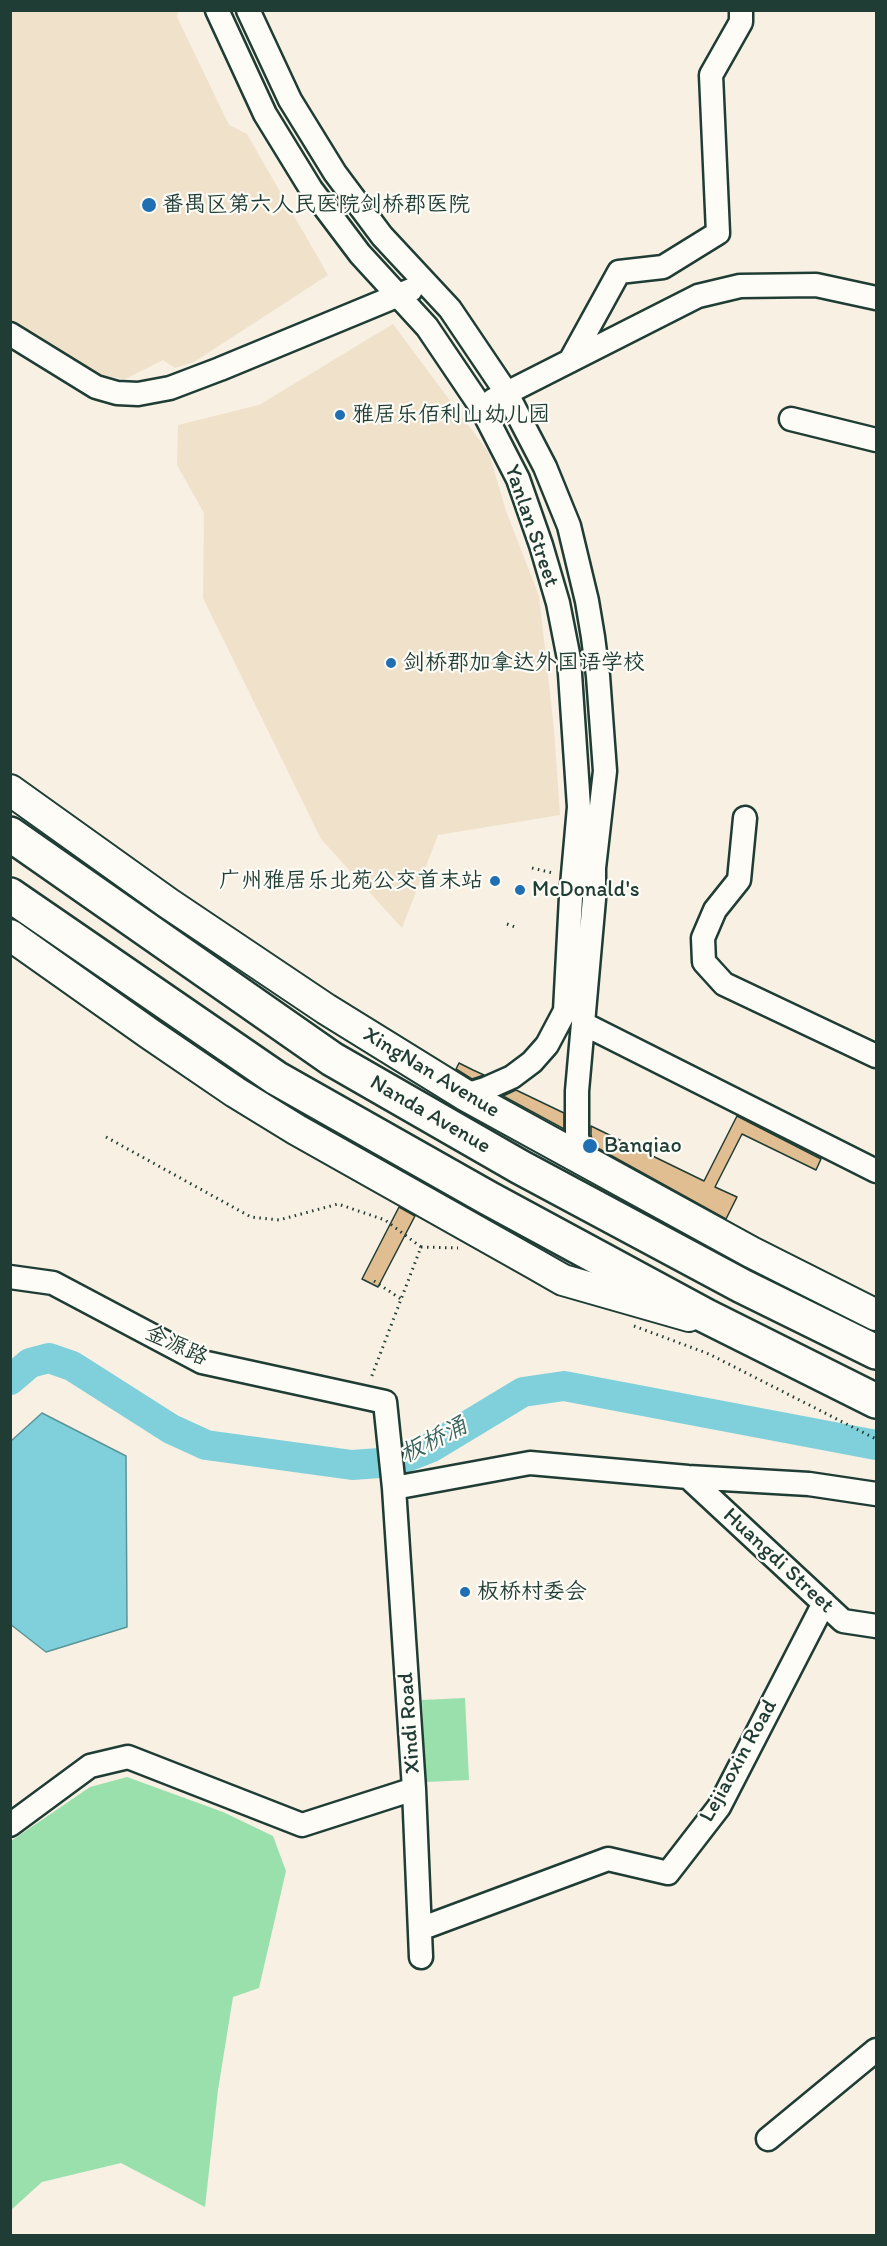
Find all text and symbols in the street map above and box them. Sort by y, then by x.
place label: 番禺区第六人民医院剑桥郡医院 [162,192,470,218]
marker: 番禺区第六人民医院剑桥郡医院 [140,196,158,214]
place label: 雅居乐佰利山幼儿园 [352,402,550,428]
marker: 雅居乐佰利山幼儿园 [333,408,347,422]
street label: Yanlan Street [498,461,564,591]
place label: 剑桥郡加拿达外国语学校 [403,650,645,676]
marker: 剑桥郡加拿达外国语学校 [384,656,398,670]
place label: 广州雅居乐北苑公交首末站 [219,868,483,894]
marker: 广州雅居乐北苑公交首末站 [488,874,502,888]
place label: McDonald's [532,877,640,903]
marker: McDonald's [513,883,527,897]
street label: XingNan Avenue [358,1022,504,1124]
street label: Nanda Avenue [365,1070,495,1160]
place label: Banqiao [604,1133,682,1159]
marker: Banqiao [581,1137,599,1155]
street label: 金源路 [141,1320,211,1372]
water label: 板桥涌 [395,1412,473,1470]
street label: Huangdi Street [717,1503,839,1619]
place label: 板桥村委会 [477,1579,587,1605]
marker: 板桥村委会 [458,1585,472,1599]
street label: Xindi Road [393,1671,427,1775]
street label: Lejiaoxin Road [694,1695,784,1827]

